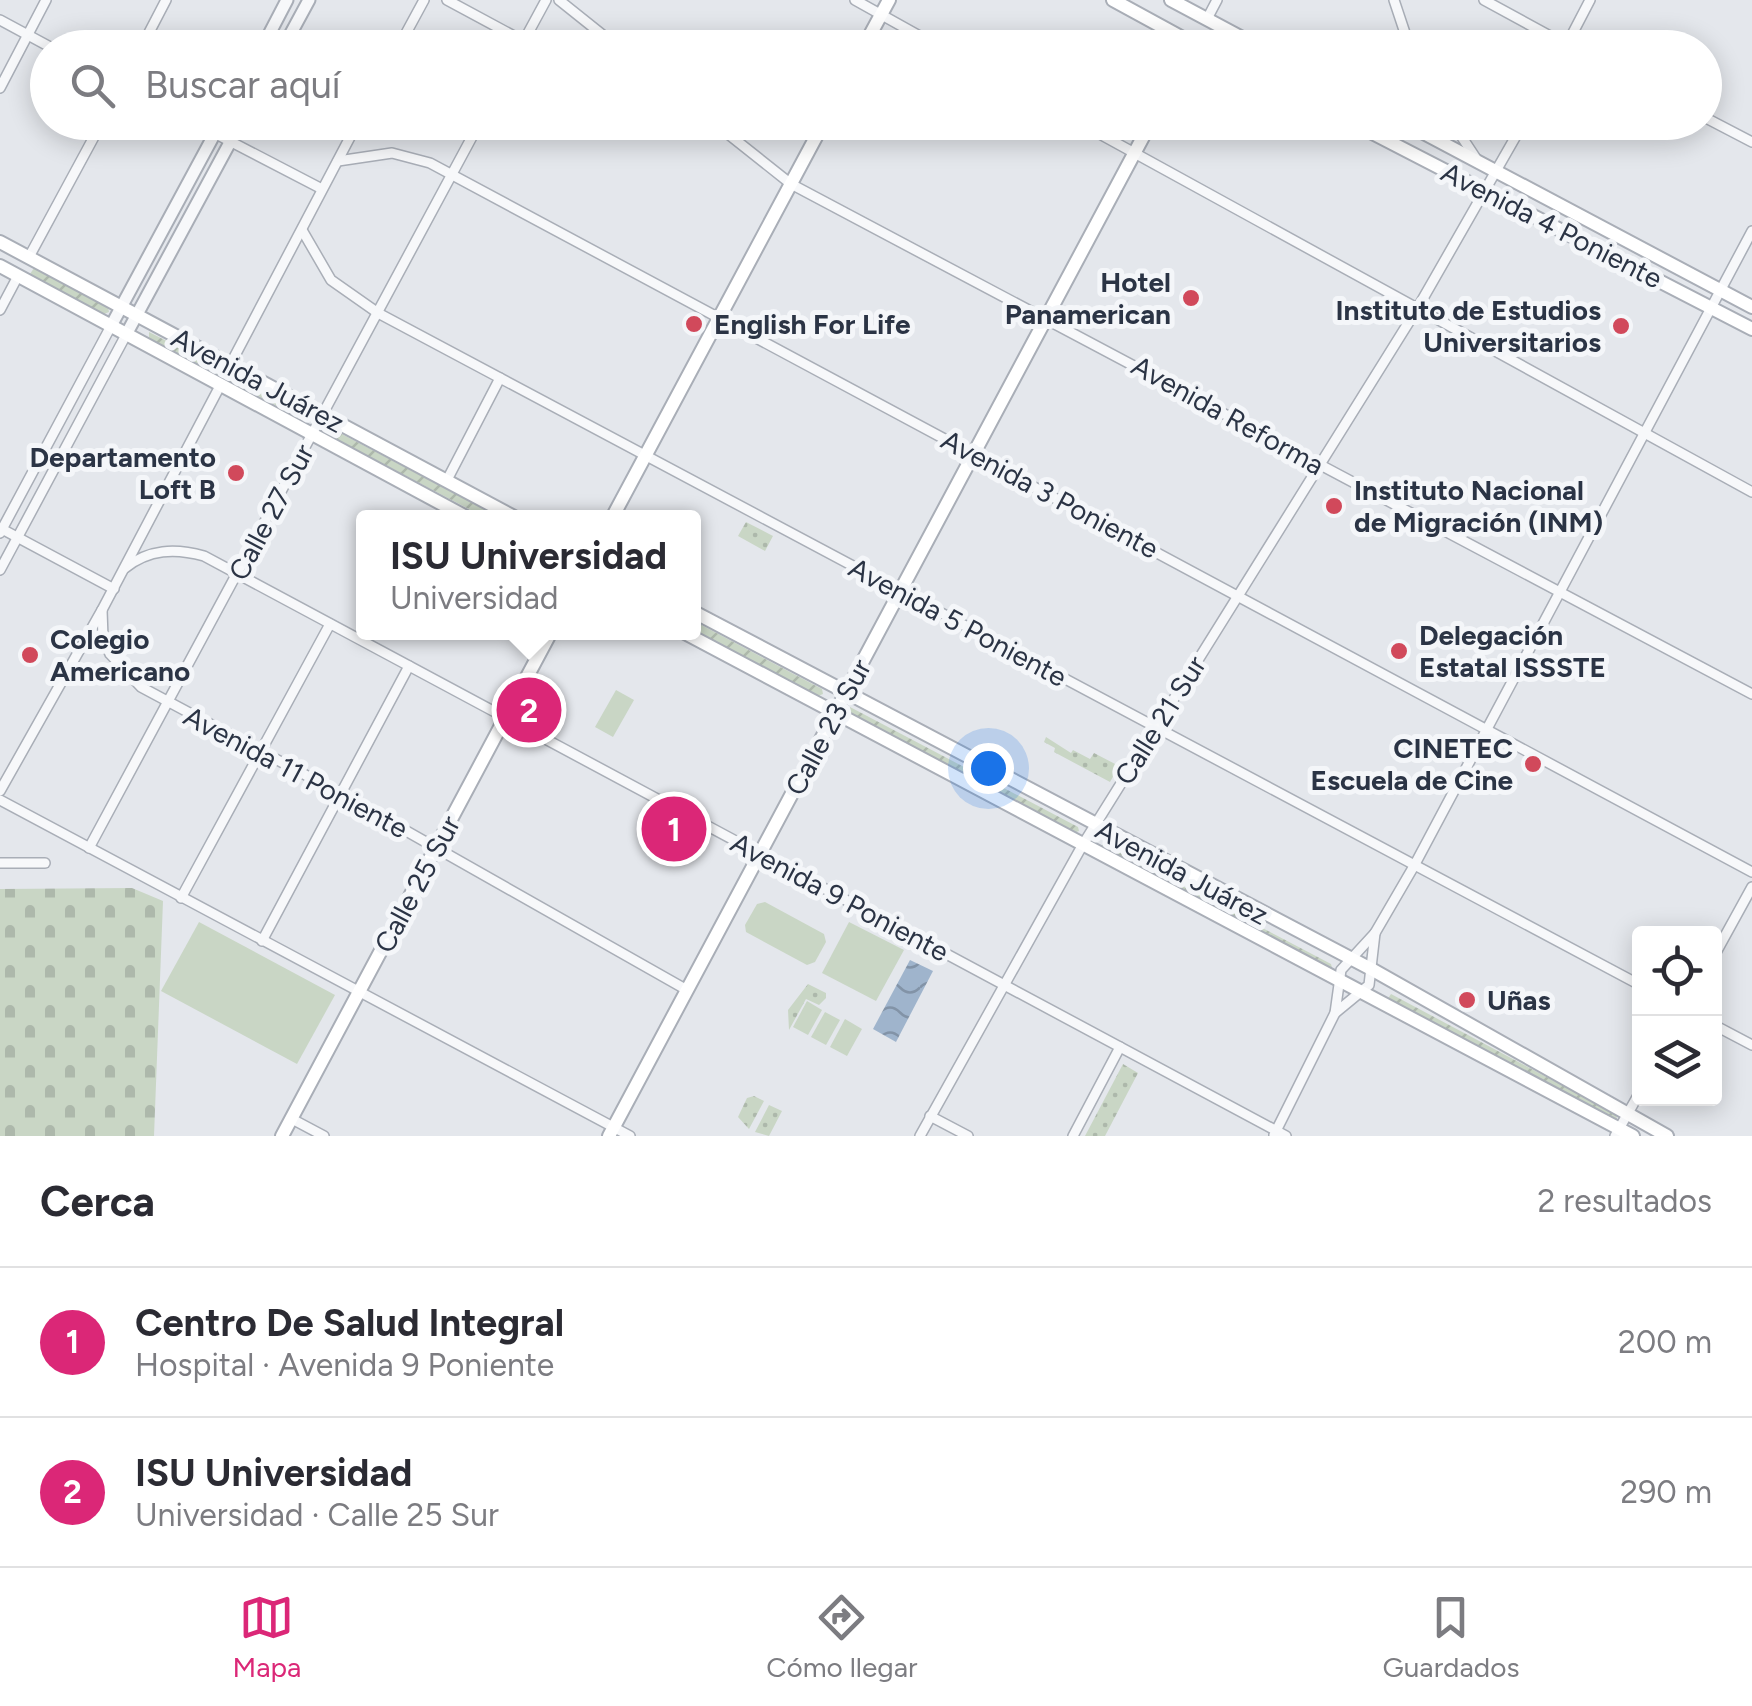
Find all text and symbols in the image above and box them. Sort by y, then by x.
search box [30,30,1722,140]
icon: search [65,58,120,113]
text: Buscar aquí [145,62,341,108]
street label: Avenida 4 Poniente [1436,155,1668,295]
place label: Hotel Panamerican [1005,265,1171,331]
marker: Hotel Panamerican [1180,287,1202,309]
place label: Instituto de Estudios Universitarios [1335,293,1601,359]
place label: English For Life [714,307,911,341]
marker: English For Life [683,313,705,335]
marker: Instituto de Estudios Universitarios [1610,315,1632,337]
street label: Avenida Juárez [166,320,350,440]
street label: Avenida Reforma [1126,348,1330,482]
street label: Avenida 3 Poniente [936,422,1164,566]
street label: Calle 27 Sur [221,438,321,586]
place label: Departamento Loft B [29,440,216,506]
marker: Departamento Loft B [225,462,247,484]
place label: Instituto Nacional de Migración (INM) [1354,473,1603,539]
marker: Instituto Nacional de Migración (INM) [1323,495,1345,517]
popup [356,510,701,640]
text: ISU Universidad [390,533,667,579]
street label: Avenida 5 Poniente [843,550,1073,694]
text: Universidad [390,579,559,617]
place label: Delegación Estatal ISSSTE [1419,618,1606,684]
place label: Colegio Americano [50,622,190,688]
marker: Delegación Estatal ISSSTE [1388,640,1410,662]
marker: Colegio Americano [19,644,41,666]
street label: Calle 21 Sur [1107,649,1213,791]
street label: Calle 23 Sur [778,653,878,801]
pin: 2 [496,672,562,748]
street label: Avenida 11 Poniente [178,699,414,845]
place label: CINETEC Escuela de Cine [1310,731,1513,797]
your location [963,743,1014,794]
marker: CINETEC Escuela de Cine [1522,753,1544,775]
pin: 1 [642,792,706,866]
street label: Calle 25 Sur [367,809,467,958]
street label: Avenida Juárez [1090,812,1274,932]
street label: Avenida 9 Poniente [725,825,955,969]
map controls [1632,926,1722,1106]
button: locate [1632,926,1722,1016]
place label: Uñas [1487,983,1551,1017]
marker: Uñas [1456,989,1478,1011]
button: layers [1632,1016,1722,1106]
text: Cerca [40,1176,155,1227]
text: 2 resultados [1538,1182,1712,1220]
text: Centro De Salud Integral [135,1300,564,1346]
text: 1 [66,1323,79,1361]
text: 200 m [1618,1323,1712,1361]
text: Hospital · Avenida 9 Poniente [135,1346,554,1384]
text: ISU Universidad [135,1450,412,1496]
text: 2 [63,1473,82,1511]
text: 290 m [1620,1473,1712,1511]
text: Universidad · Calle 25 Sur [135,1496,499,1534]
tab: Mapa [232,1590,301,1684]
tab: Cómo llegar [766,1590,917,1684]
tab: Guardados [1382,1590,1520,1684]

